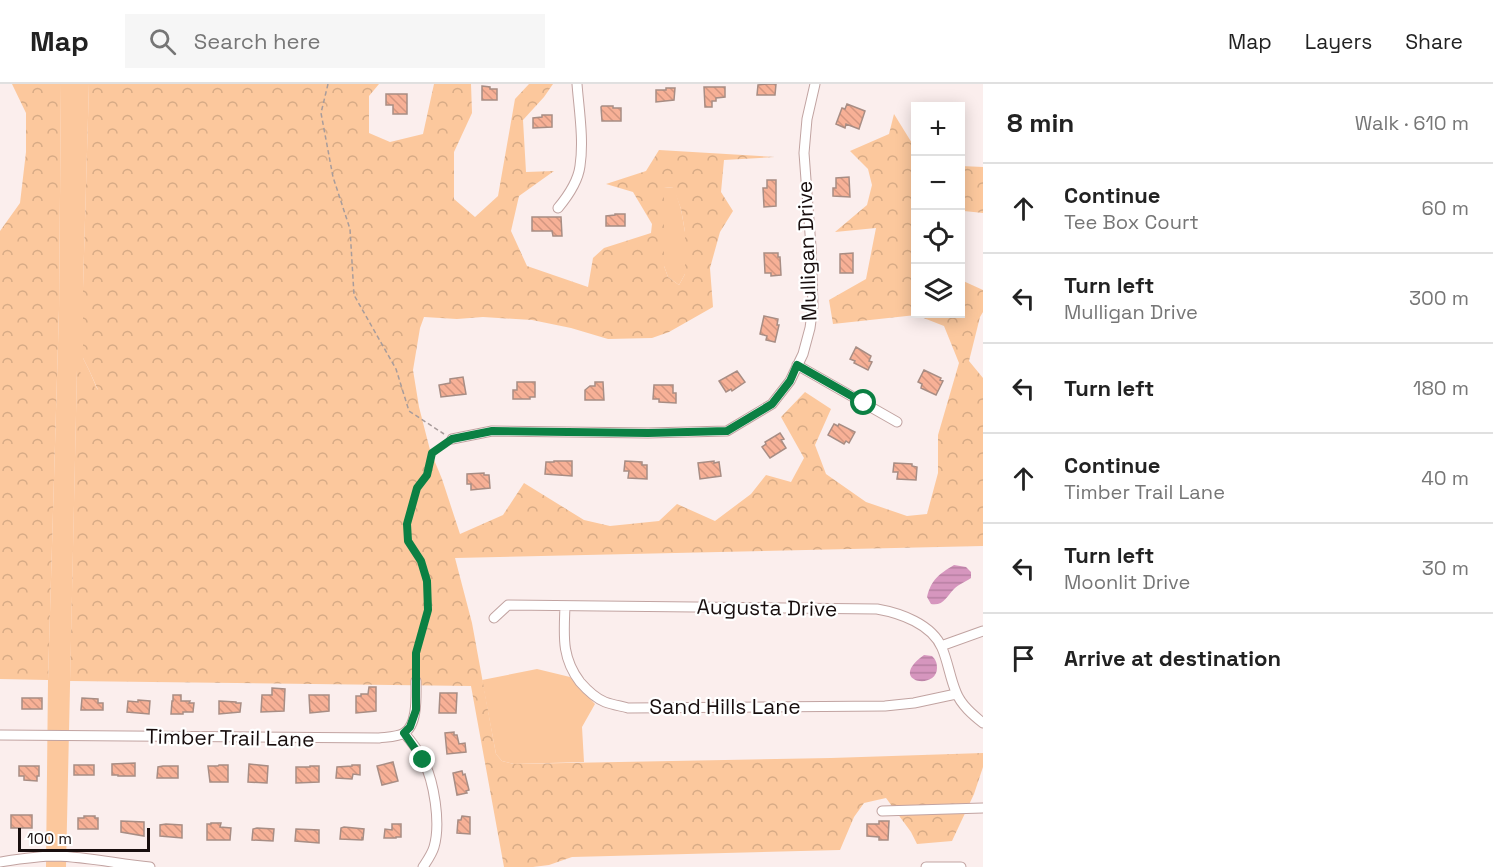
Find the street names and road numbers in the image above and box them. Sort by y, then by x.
street label: Mulligan Drive [791,180,822,322]
street label: Augusta Drive [696,593,838,622]
street label: Sand Hills Lane [649,693,801,720]
street label: Timber Trail Lane [145,723,315,752]

